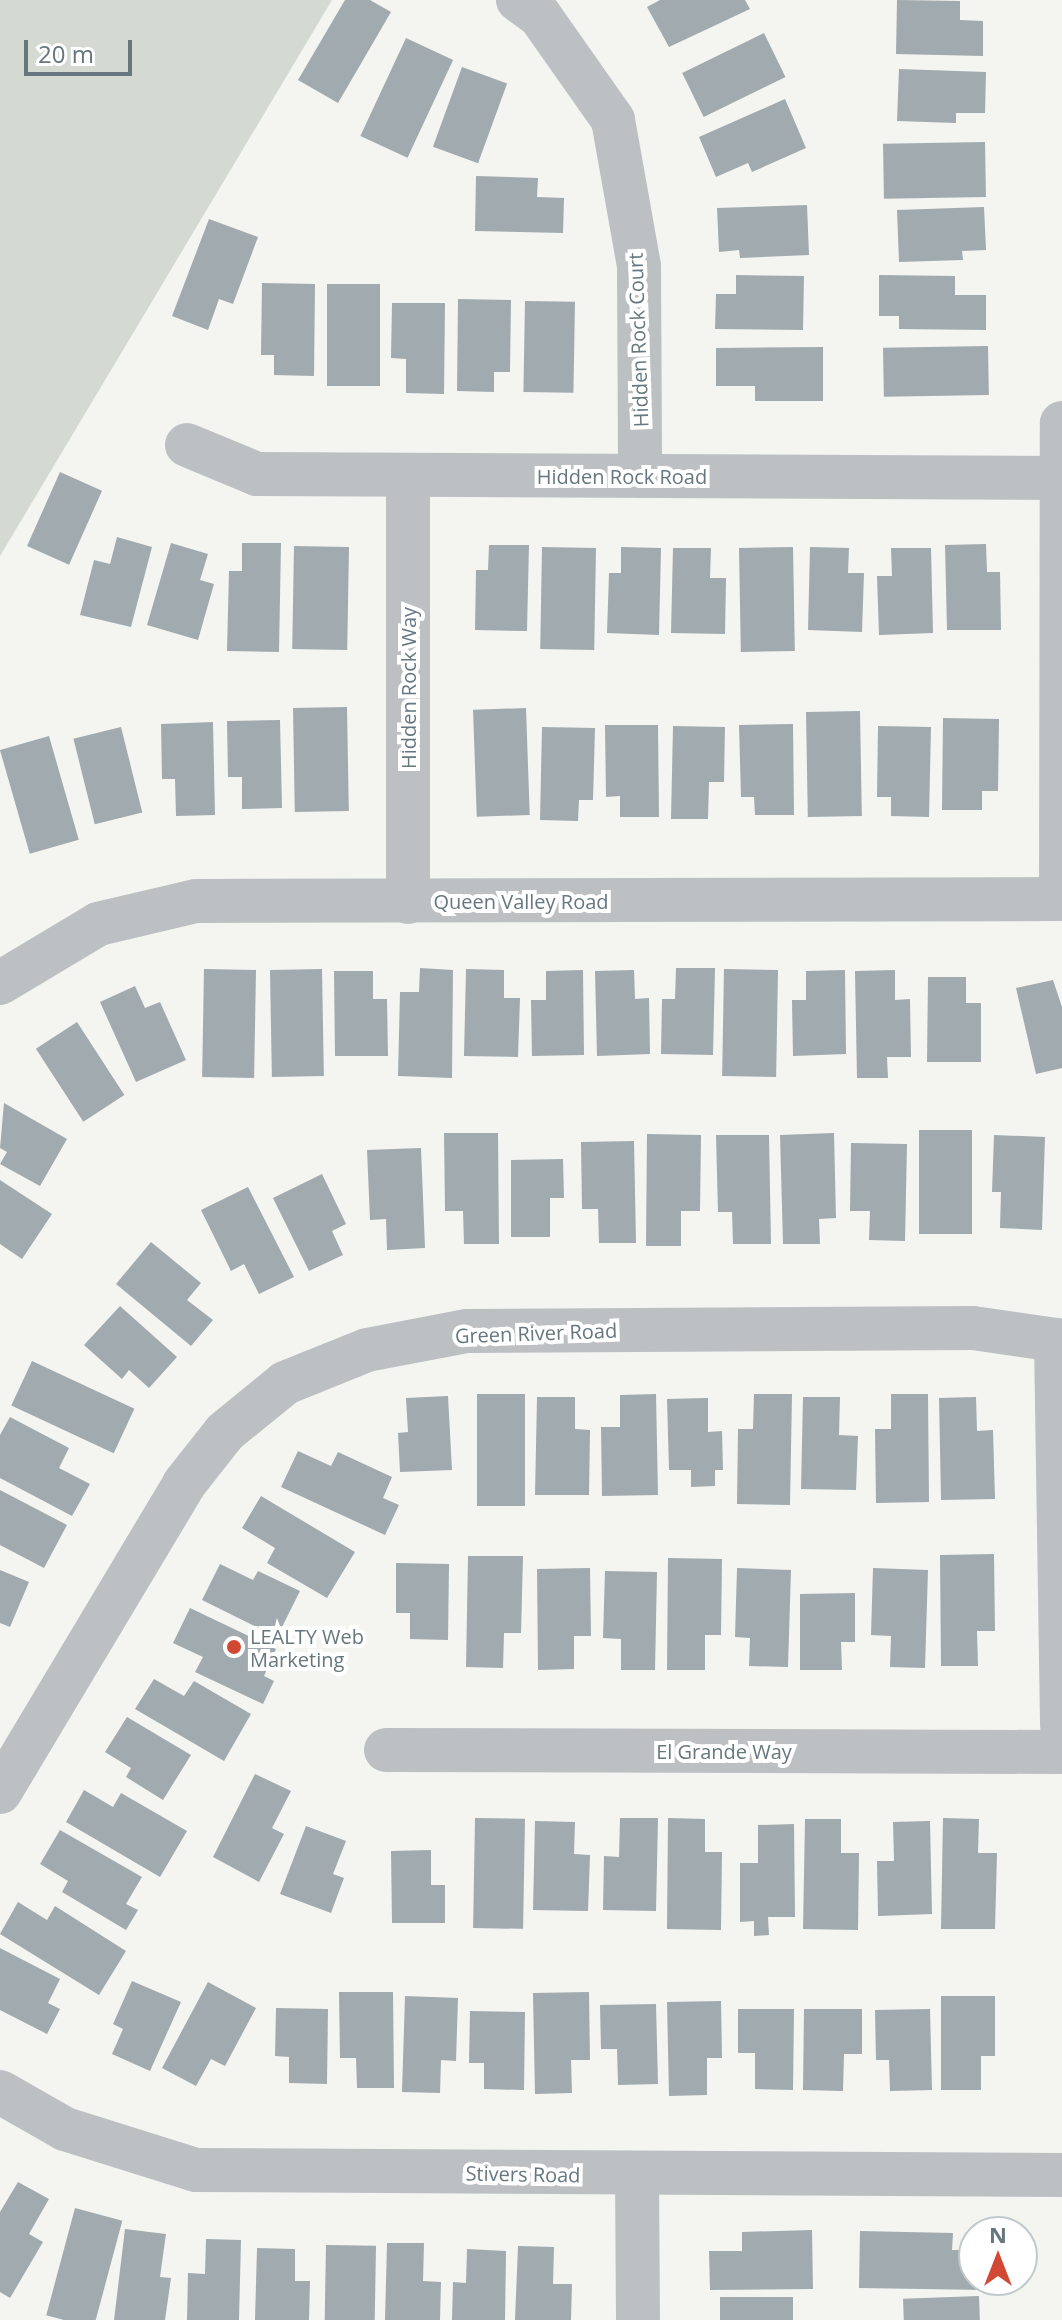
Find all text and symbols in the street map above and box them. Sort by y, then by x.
scale bar [28,24,136,74]
text: 20 m [38,37,94,70]
street label: Hidden Rock Court [623,252,653,428]
street label: Hidden Rock Road [537,464,707,488]
street label: Hidden Rock Way [396,607,420,769]
street label: Queen Valley Road [433,889,609,913]
street label: Green River Road [454,1318,618,1348]
place label: LEALTY Web Marketing [250,1624,364,1671]
marker: LEALTY Web Marketing [225,1638,243,1656]
street label: El Grande Way [656,1739,792,1763]
street label: Stivers Road [465,2161,581,2187]
north arrow [958,2216,1038,2296]
text: N [989,2219,1007,2249]

